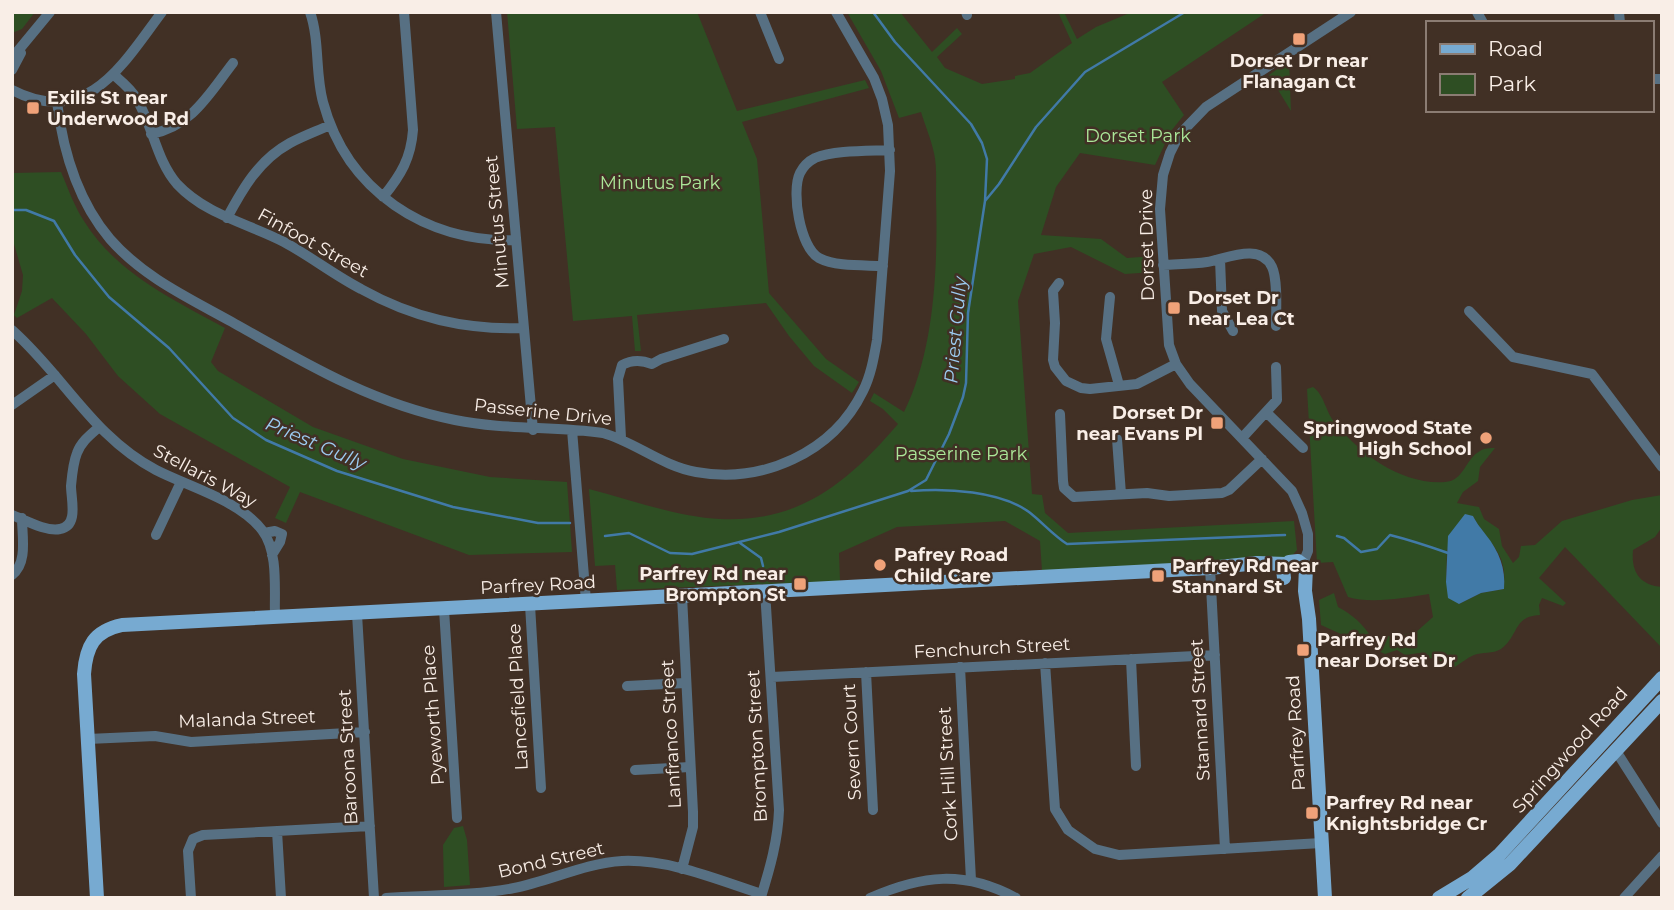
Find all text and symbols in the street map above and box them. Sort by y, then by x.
legend [1426,21,1653,112]
marker: Dorset Dr near Flanagan Ct [1291,31,1307,47]
text: Road [1488,36,1543,61]
place label: Dorset Dr near Flanagan Ct [1230,50,1368,93]
text: Park [1488,71,1536,96]
place label: Exilis St near Underwood Rd [47,87,189,130]
marker: Exilis St near Underwood Rd [25,100,41,116]
park label: Dorset Park [1085,125,1191,147]
street label: Minutus Street [480,154,514,290]
park label: Minutus Park [600,172,720,194]
street label: Dorset Drive [1135,189,1159,301]
street label: Finfoot Street [254,203,372,283]
water label: Priest Gully [939,274,972,384]
place label: Dorset Dr near Lea Ct [1188,287,1295,330]
marker: Dorset Dr near Lea Ct [1166,300,1182,316]
street label: Passerine Drive [473,394,613,430]
place label: Dorset Dr near Evans Pl [1076,402,1203,445]
water label: Priest Gully [262,412,371,476]
marker: Dorset Dr near Evans Pl [1209,415,1225,431]
place label: Springwood State High School [1303,417,1472,460]
marker: Springwood State High School [1478,430,1494,446]
street label: Stellaris Way [150,440,261,513]
park label: Passerine Park [895,443,1027,465]
place label: Pafrey Road Child Care [894,544,1008,587]
place label: Parfrey Rd near Stannard St [1172,555,1319,598]
marker: Pafrey Road Child Care [872,557,888,573]
place label: Parfrey Rd near Brompton St [639,563,786,606]
marker: Parfrey Rd near Stannard St [1150,568,1166,584]
street label: Parfrey Road [480,571,596,599]
marker: Parfrey Rd near Brompton St [792,576,808,592]
street label: Lancefield Place [503,623,533,771]
place label: Parfrey Rd near Dorset Dr [1317,629,1456,672]
street label: Fenchurch Street [913,633,1071,663]
street label: Stannard Street [1185,639,1215,781]
marker: Parfrey Rd near Dorset Dr [1295,642,1311,658]
street label: Pyeworth Place [417,644,449,786]
street label: Lanfranco Street [656,659,686,809]
street label: Brompton Street [742,669,772,823]
street label: Parfrey Road [1282,675,1310,791]
street label: Severn Court [838,683,866,801]
street label: Springwood Road [1508,683,1632,817]
street label: Baroona Street [333,689,363,825]
street label: Malanda Street [178,706,316,732]
street label: Cork Hill Street [933,706,963,842]
place label: Parfrey Rd near Knightsbridge Cr [1326,792,1487,835]
marker: Parfrey Rd near Knightsbridge Cr [1304,805,1320,821]
street label: Bond Street [496,837,606,883]

